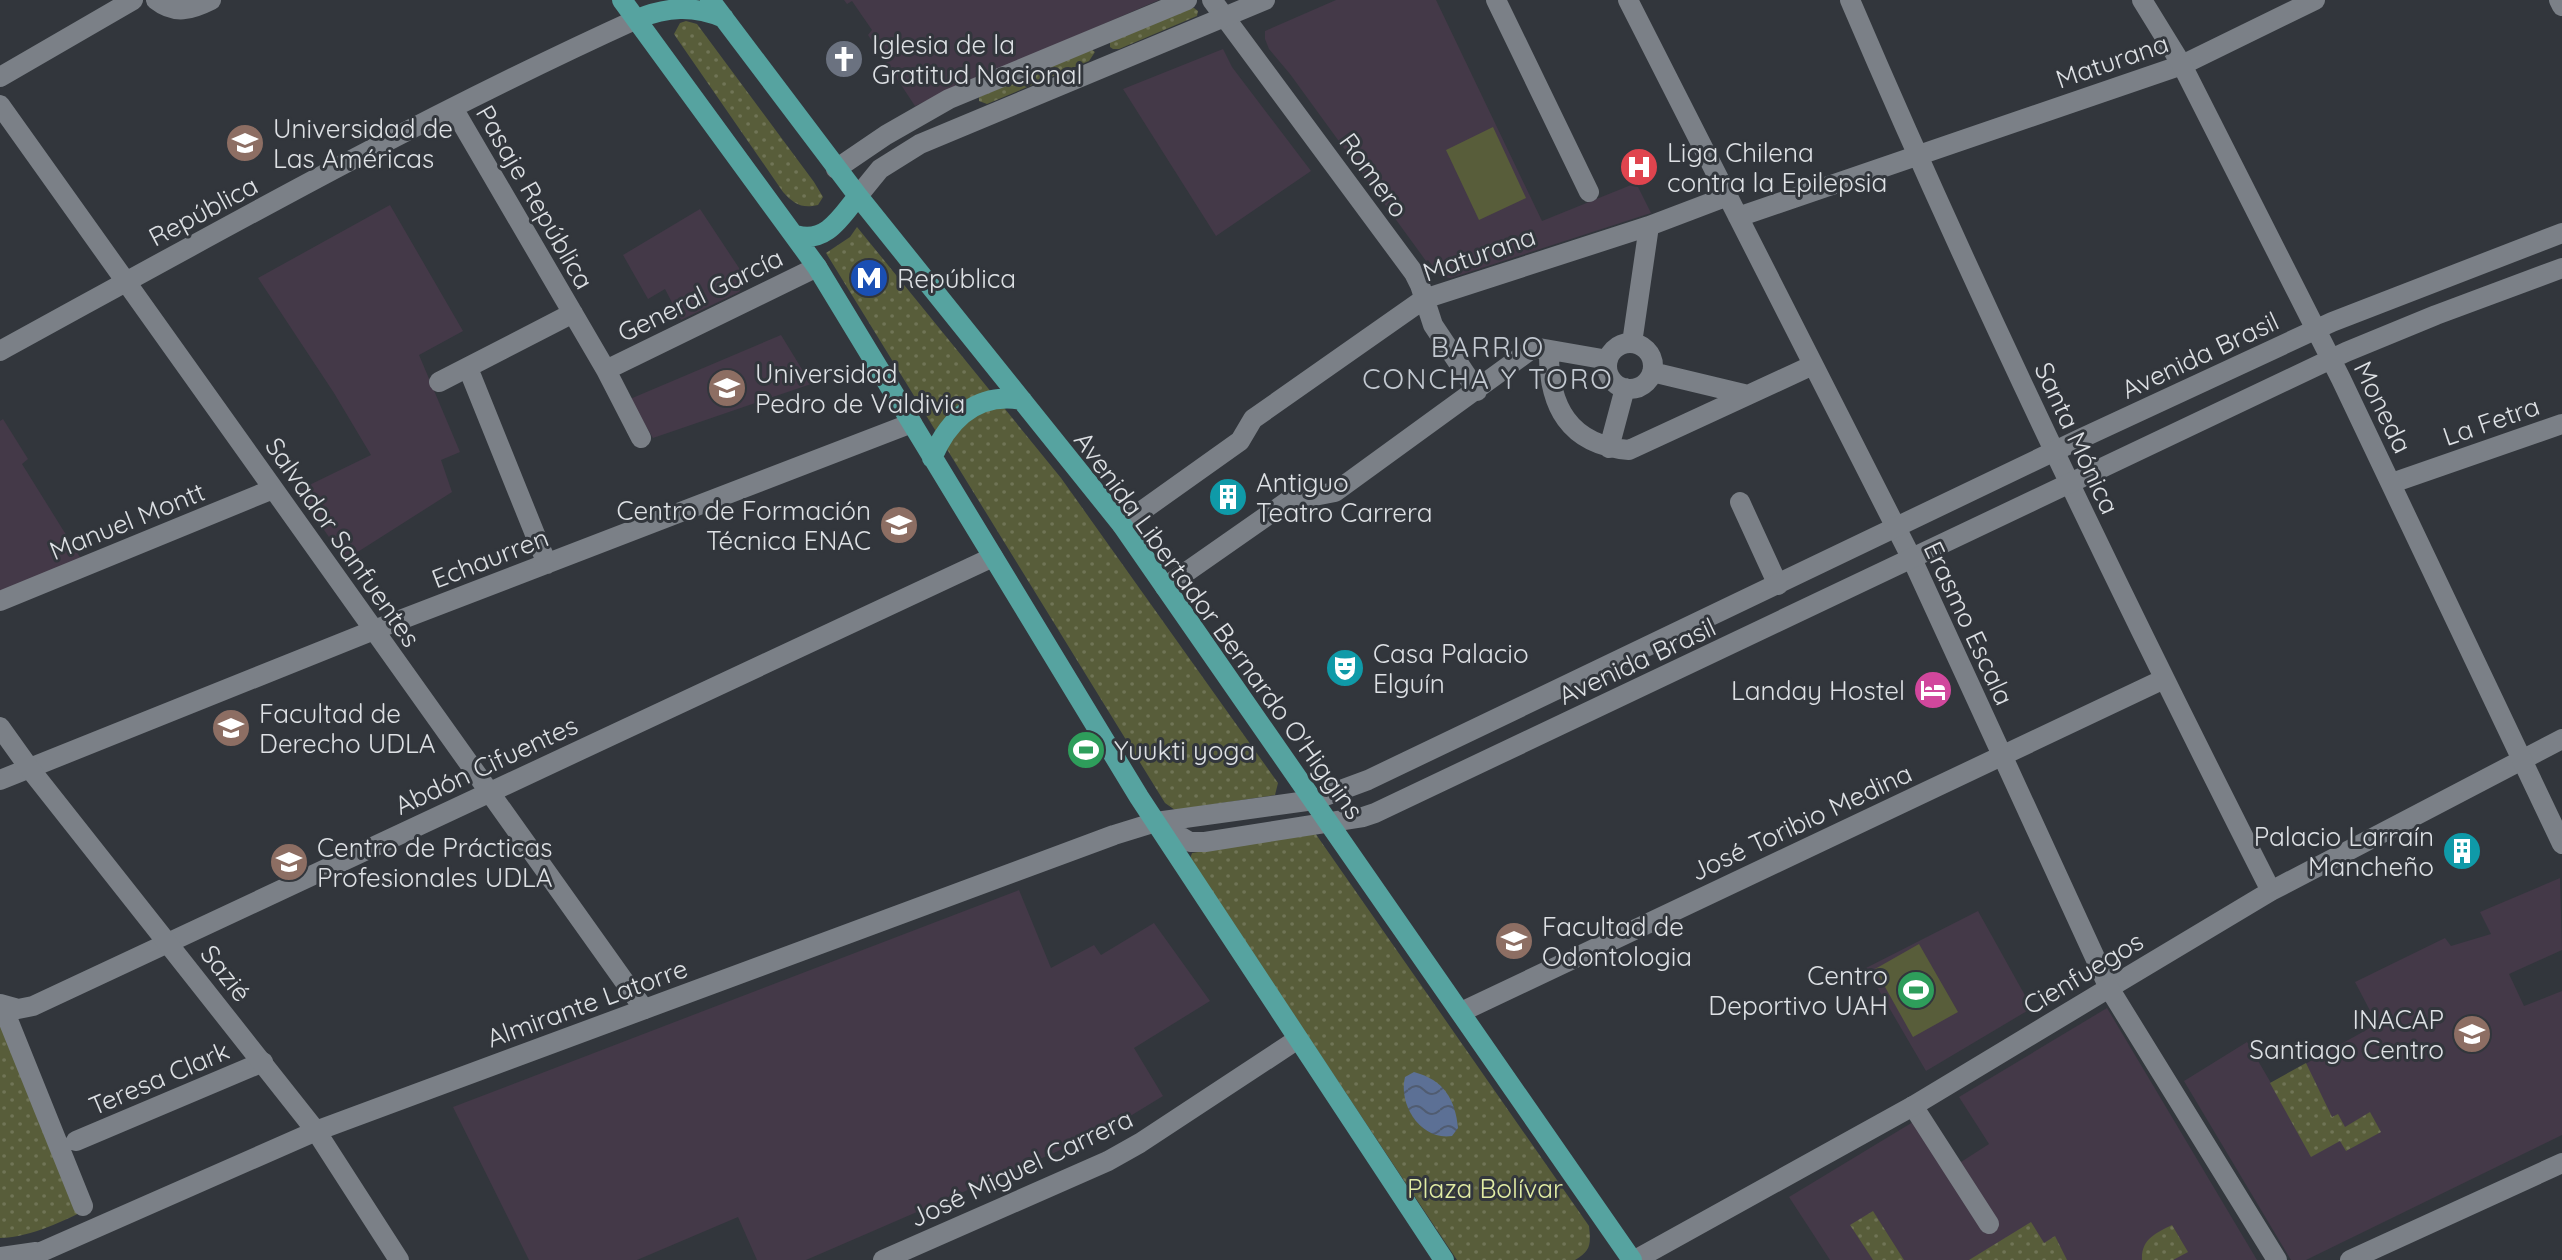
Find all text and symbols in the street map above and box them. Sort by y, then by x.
street label: Maturana [2051,26,2173,96]
place label: Iglesia de la Gratitud Nacional [872,28,1083,91]
church icon: Iglesia de la Gratitud Nacional [823,38,865,80]
street label: Pasaje República [469,99,601,295]
place label: Universidad de Las Américas [273,112,453,175]
school or university icon: Universidad de Las Américas [224,122,266,164]
street label: Romero [1332,126,1416,224]
place label: Liga Chilena contra la Epilepsia [1667,136,1887,199]
hospital icon: Liga Chilena contra la Epilepsia [1618,146,1660,188]
street label: República [143,168,263,254]
street label: Maturana [1418,219,1540,289]
street label: General García [612,241,788,349]
metro station icon: República [848,257,890,299]
place label: República [897,262,1016,295]
street label: Avenida Brasil [2116,304,2284,406]
district label: BARRIO CONCHA Y TORO [1362,329,1614,396]
street label: Moneda [2347,356,2419,458]
place label: Universidad Pedro de Valdivia [755,357,965,420]
street label: Santa Mónica [2027,357,2127,519]
school or university icon: Universidad Pedro de Valdivia [706,367,748,409]
street label: La Fetra [2438,389,2544,453]
street label: Avenida Libertador Bernardo O'Higgins [1067,425,1371,825]
street label: Salvador Sanfuentes [258,431,428,653]
place label: Antiguo Teatro Carrera [1256,466,1433,529]
street label: Manuel Montt [44,475,210,567]
building icon: Antiguo Teatro Carrera [1207,476,1249,518]
place label: Centro de Formación Técnica ENAC [616,494,871,557]
school or university icon: Centro de Formación Técnica ENAC [878,504,920,546]
street label: Echaurren [427,521,553,595]
street label: Erasmo Escala [1917,536,2021,710]
street label: Avenida Brasil [1553,610,1721,712]
place label: Casa Palacio Elguín [1373,637,1529,700]
theatre icon: Casa Palacio Elguín [1324,647,1366,689]
hotel icon: Landay Hostel [1912,669,1954,711]
place label: Landay Hostel [1731,674,1905,707]
place label: Facultad de Derecho UDLA [259,697,436,760]
school or university icon: Facultad de Derecho UDLA [210,707,252,749]
street label: Abdón Cifuentes [389,708,583,822]
sports icon: Yuukti yoga [1065,729,1107,771]
place label: Yuukti yoga [1114,734,1255,767]
street label: José Toribio Medina [1685,756,1917,888]
place label: Palacio Larraín Mancheño [2254,820,2434,883]
building icon: Palacio Larraín Mancheño [2441,830,2483,872]
place label: Centro de Prácticas Profesionales UDLA [317,831,553,894]
school or university icon: Centro de Prácticas Profesionales UDLA [268,841,310,883]
place label: Facultad de Odontologia [1542,910,1692,973]
school or university icon: Facultad de Odontologia [1493,920,1535,962]
street label: Cienfuegos [2017,924,2149,1022]
street label: Sazié [194,938,258,1008]
street label: Almirante Latorre [482,951,692,1055]
place label: Centro Deportivo UAH [1708,959,1888,1022]
sports icon: Centro Deportivo UAH [1895,969,1937,1011]
place label: INACAP Santiago Centro [2249,1003,2444,1066]
school or university icon: INACAP Santiago Centro [2451,1013,2493,1055]
street label: Teresa Clark [84,1034,234,1122]
street label: José Miguel Carrera [904,1102,1138,1234]
park label: Plaza Bolívar [1407,1172,1563,1205]

